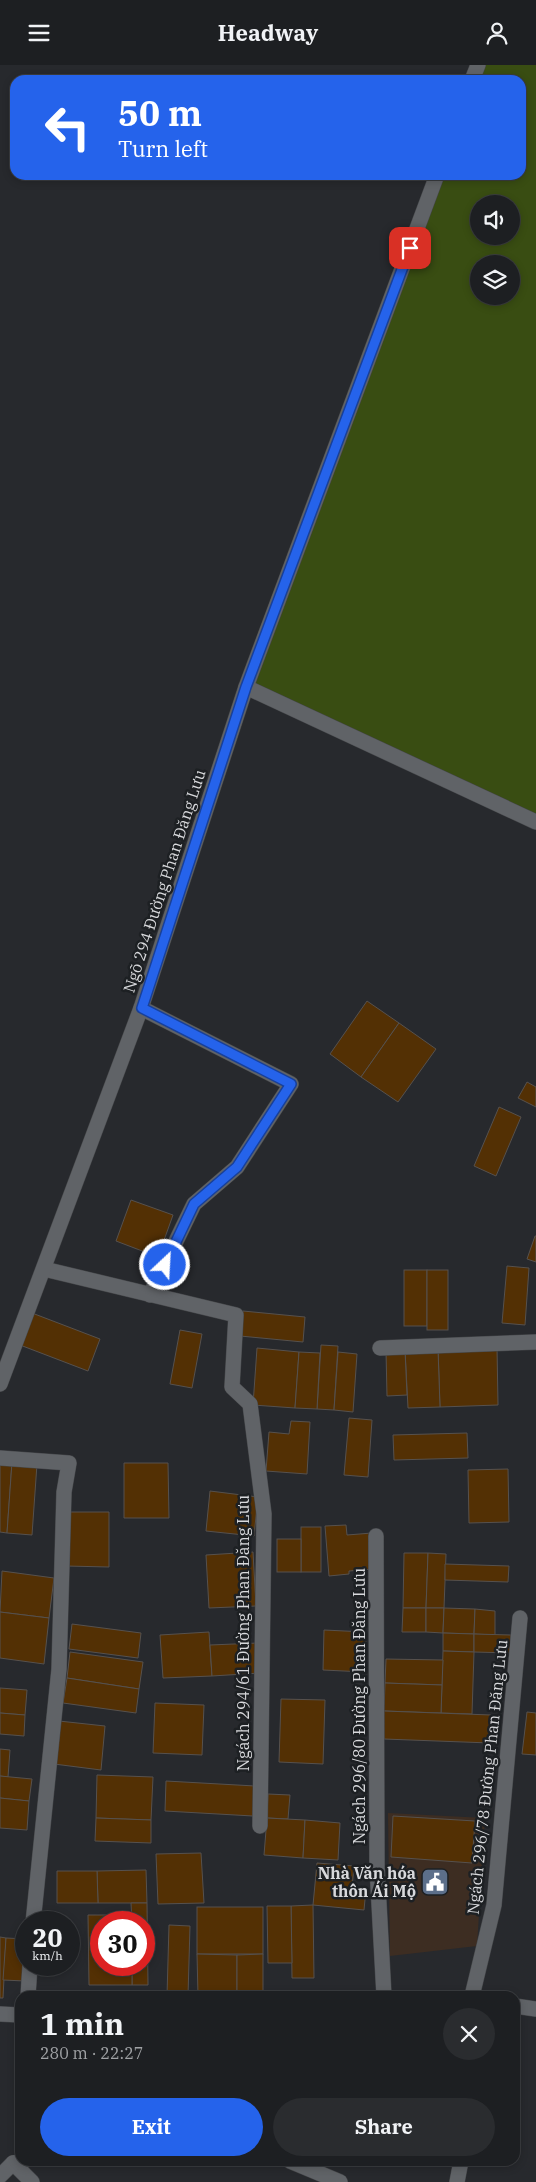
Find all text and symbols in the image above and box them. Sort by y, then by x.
text: Headway [218,18,318,47]
icon: menu [25,19,53,47]
icon: person [483,19,511,47]
text: 50 m [118,90,202,136]
icon: left [35,95,100,160]
text: Turn left [118,134,208,163]
map controls [470,195,520,305]
button: sound [470,195,520,245]
pin [389,227,431,269]
icon: arrive [396,234,424,262]
button: layers [470,255,520,305]
street label: Ngõ 294 Đường Phan Đăng Lưu [118,767,210,995]
position arrow [138,1238,190,1290]
street label: Ngách 294/61 Đường Phan Đăng Lưu [233,1495,253,1771]
street label: Ngách 296/80 Đường Phan Đăng Lưu [349,1568,369,1844]
street label: Ngách 296/78 Đường Phan Đăng Lưu [463,1638,511,1916]
place label: Nhà Văn hóa thôn Ái Mộ [318,1863,416,1901]
public building icon: Nhà Văn hóa thôn Ái Mộ [420,1867,450,1897]
speed limit sign: 30 [90,1911,155,1976]
text: 20 [32,1921,63,1954]
text: km/h [32,1948,63,1963]
text: 1 min [40,2004,124,2043]
button: close [443,2008,495,2060]
text: 280 m · 22:27 [40,2043,143,2063]
button: Exit [40,2098,263,2156]
button: Share [273,2098,495,2156]

